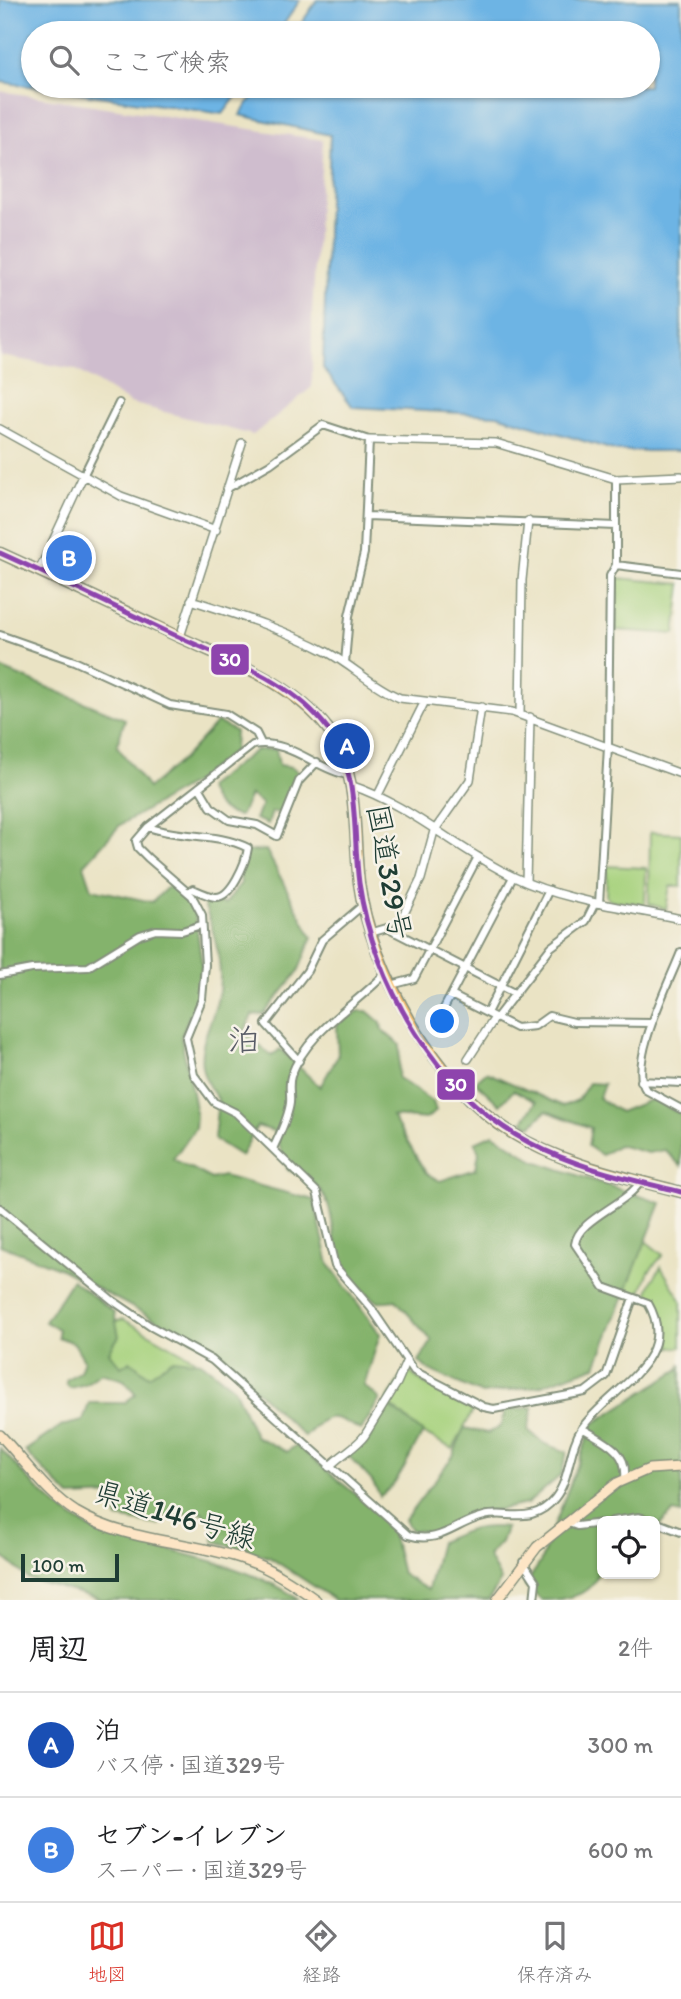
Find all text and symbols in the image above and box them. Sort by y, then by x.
search box [21,21,660,98]
icon: search [45,41,83,79]
text: ここで検索 [101,46,231,78]
pin: B [46,532,92,584]
line badge: 30 [210,643,250,676]
text: 30 [219,648,241,671]
pin: A [324,720,370,772]
street label: 国道329号 [359,801,420,943]
your location [425,1004,459,1038]
district label: 泊 [228,1020,261,1059]
line badge: 30 [436,1068,476,1101]
text: 30 [445,1073,467,1096]
street label: 県道146号線 [89,1472,261,1557]
map controls [597,1516,660,1579]
button: locate [597,1516,660,1579]
scale bar [21,1551,119,1583]
text: 100 m [32,1554,84,1577]
text: 周辺 [28,1630,88,1667]
text: 2件 [618,1634,653,1662]
text: 泊 [95,1714,121,1746]
text: A [44,1731,58,1759]
text: 300 m [588,1731,653,1759]
text: バス停 · 国道329号 [95,1751,286,1779]
text: セブン-イレブン [95,1819,287,1851]
text: B [44,1836,58,1864]
text: 600 m [588,1836,653,1864]
text: スーパー · 国道329号 [95,1856,308,1884]
tab: 地図 [88,1917,126,1986]
tab: 経路 [302,1917,341,1986]
tab: 保存済み [517,1917,593,1986]

